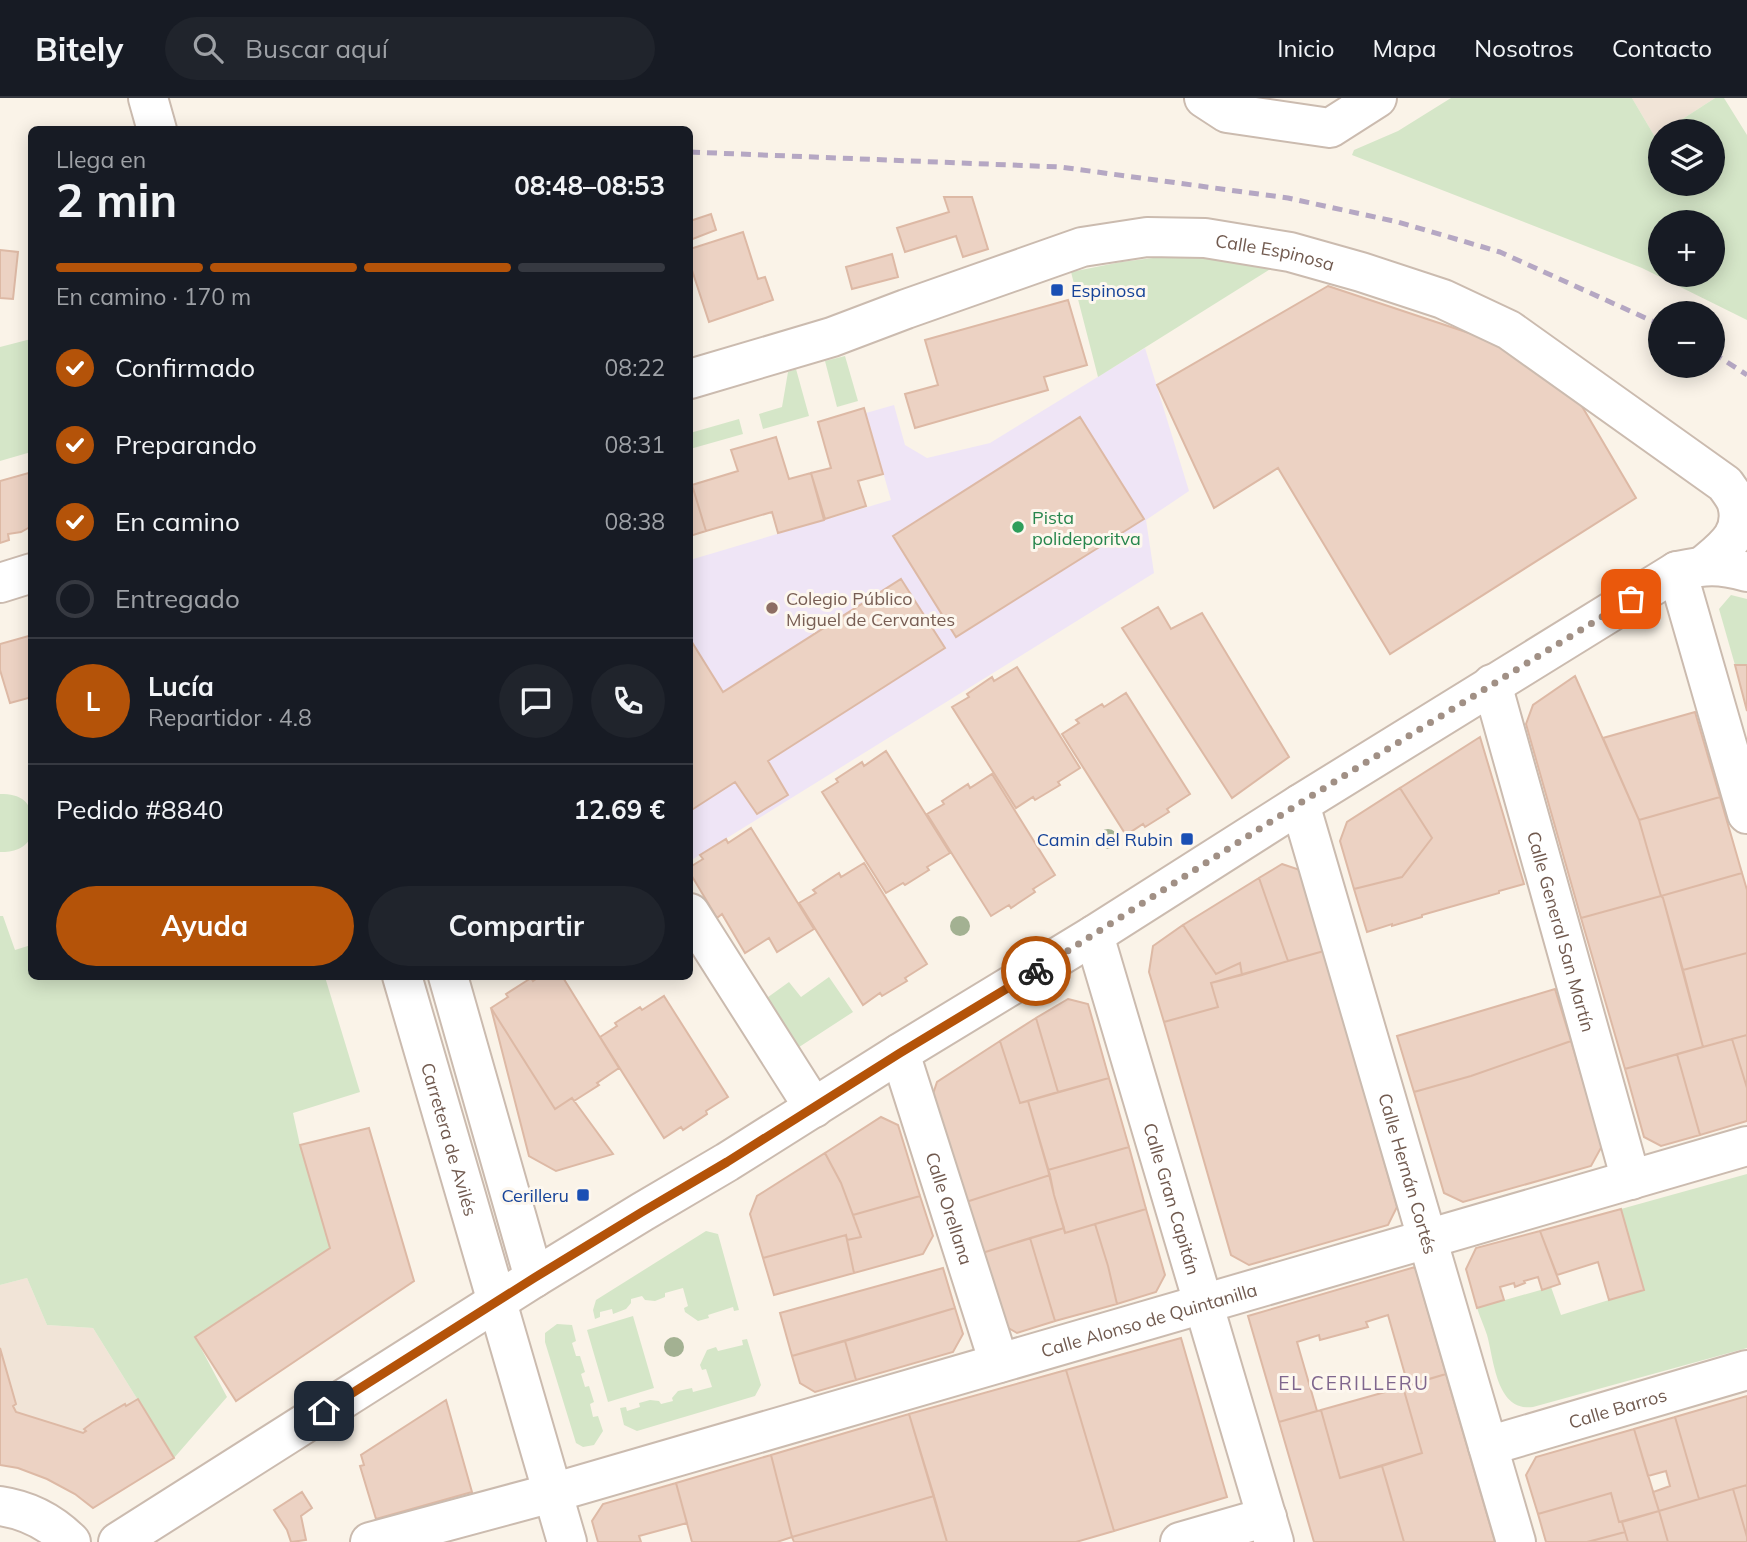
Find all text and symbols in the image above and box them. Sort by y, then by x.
search box [165,17,655,80]
text: Bitely [35,28,123,69]
icon: search [189,29,227,67]
text: Buscar aquí [245,32,388,65]
text: Inicio [1277,33,1334,63]
text: Mapa [1372,33,1436,63]
text: Nosotros [1474,33,1574,63]
text: Contacto [1612,33,1712,63]
map controls [1648,119,1725,378]
button: layers [1648,119,1725,196]
text: Llega en [56,145,146,174]
text: 08:48–08:53 [514,169,665,202]
text: 2 min [56,171,177,229]
button: + [1648,210,1725,287]
street label: Calle Espinosa [1214,228,1337,275]
place label: Espinosa [1071,279,1146,302]
text: En camino · 170 m [56,282,251,311]
marker: Espinosa [1049,282,1065,298]
button: − [1648,301,1725,378]
icon: check [56,349,94,387]
text: Confirmado [115,351,255,384]
text: 08:22 [605,353,665,382]
icon: check [56,426,94,464]
text: Preparando [115,428,257,461]
text: 08:31 [605,430,665,459]
icon: check [56,503,94,541]
text: En camino [115,505,240,538]
place label: Pista polideporitva [1032,506,1141,550]
text: 08:38 [605,507,665,536]
marker: Pista polideporitva [1010,519,1026,535]
pin [1601,569,1661,629]
icon: bag [1612,580,1650,618]
text: Entregado [115,582,240,615]
place label: Colegio Público Miguel de Cervantes [786,587,955,631]
marker: Colegio Público Miguel de Cervantes [764,600,780,616]
button: chat [499,664,573,738]
button: phone [591,664,665,738]
text: Lucía [148,670,214,703]
text: L [86,685,100,718]
text: Repartidor · 4.8 [148,703,312,732]
text: Pedido #8840 [56,793,224,826]
text: 12.69 € [573,793,665,826]
place label: Camin del Rubin [1037,828,1173,851]
street label: Calle General San Martín [1522,829,1600,1034]
marker: Camin del Rubin [1179,831,1195,847]
button: Ayuda [56,886,354,966]
button: Compartir [368,886,665,966]
courier [1001,936,1071,1006]
icon: bike [1017,952,1055,990]
street label: Carretera de Avilés [416,1060,483,1219]
street label: Calle Hernán Cortés [1374,1090,1443,1257]
street label: Calle Gran Capitán [1139,1120,1206,1277]
street label: Calle Orellana [921,1149,978,1267]
place label: Cerilleru [501,1184,569,1207]
marker: Cerilleru [575,1187,591,1203]
street label: Calle Alonso de Quintanilla [1038,1277,1260,1362]
district label: EL CERILLERU [1278,1371,1430,1395]
pin [294,1381,354,1441]
street label: Calle Barros [1566,1383,1669,1433]
icon: home [305,1392,343,1430]

